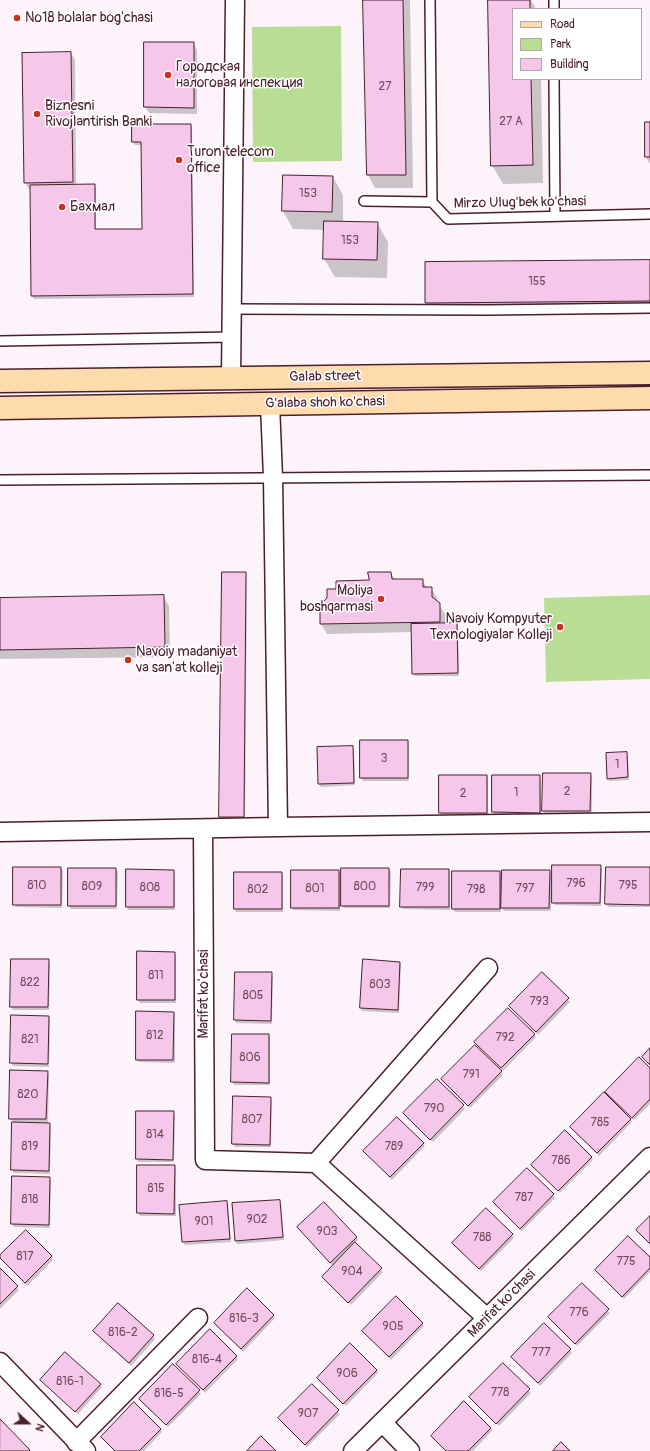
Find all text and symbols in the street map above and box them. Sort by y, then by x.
legend [512,8,642,80]
place label: №18 bolalar bog'chasi [25,10,153,26]
marker: №18 bolalar bog'chasi [12,13,22,23]
text: Road [550,17,575,32]
text: Park [550,37,571,52]
text: Building [550,57,589,72]
place label: Городская налоговая инспекция [176,59,303,92]
marker: Городская налоговая инспекция [163,70,173,80]
house number: 27 [378,80,392,94]
place label: Biznesni Rivojlantirish Banki [45,98,152,130]
marker: Biznesni Rivojlantirish Banki [32,109,42,119]
house number: 27 А [499,115,523,129]
place label: Turon telecom office [187,144,274,176]
marker: Turon telecom office [174,155,184,165]
house number: 153 [299,187,317,201]
street label: Mirzo Ulug'bek ko'chasi [454,193,586,213]
place label: Бахмал [70,199,115,215]
marker: Бахмал [57,202,67,212]
house number: 153 [341,234,359,248]
house number: 155 [528,275,546,289]
street label: Galab street [289,368,361,386]
street label: G'alaba shoh ko'chasi [265,394,385,412]
place label: Moliya boshqarmasi [300,583,373,616]
marker: Moliya boshqarmasi [376,594,386,604]
place label: Navoiy Kompyuter Texnologiyalar Kolleji [429,611,552,644]
marker: Navoiy Kompyuter Texnologiyalar Kolleji [555,622,565,632]
place label: Navoiy madaniyat va san'at kolleji [136,644,237,676]
marker: Navoiy madaniyat va san'at kolleji [123,655,133,665]
house number: 3 [381,752,387,766]
house number: 1 [615,758,619,772]
house number: 2 [564,785,570,799]
house number: 1 [514,786,518,800]
house number: 2 [460,787,466,801]
house number: 796 [566,877,586,891]
house number: 810 [28,879,46,893]
house number: 795 [618,879,638,893]
house number: 809 [82,880,102,894]
house number: 800 [354,880,376,894]
house number: 808 [140,881,160,895]
house number: 799 [416,881,434,895]
house number: 801 [306,882,324,896]
house number: 797 [516,882,534,896]
house number: 802 [248,883,268,897]
house number: 798 [467,883,485,897]
street label: Marifat ko'chasi [196,949,212,1039]
house number: 811 [148,969,164,983]
house number: 822 [20,976,40,990]
house number: 803 [370,978,390,992]
house number: 805 [243,989,263,1003]
house number: 793 [529,995,549,1009]
house number: 812 [146,1029,164,1043]
house number: 792 [495,1031,515,1045]
house number: 821 [21,1033,39,1047]
house number: 806 [239,1051,261,1065]
house number: 791 [462,1068,480,1082]
house number: 820 [18,1088,38,1102]
house number: 790 [424,1102,444,1116]
house number: 807 [242,1113,262,1127]
house number: 785 [591,1116,609,1130]
house number: 814 [146,1128,164,1142]
house number: 819 [22,1140,38,1154]
house number: 789 [385,1140,403,1154]
house number: 786 [551,1154,571,1168]
house number: 815 [147,1182,165,1196]
house number: 787 [515,1191,533,1205]
house number: 818 [22,1193,38,1207]
house number: 902 [246,1213,268,1227]
house number: 901 [194,1215,214,1229]
house number: 903 [316,1225,338,1239]
house number: 788 [473,1231,491,1245]
house number: 817 [16,1250,34,1264]
house number: 775 [616,1255,636,1269]
house number: 904 [341,1265,363,1279]
street label: Marifat ko'chasi [465,1267,539,1341]
house number: 776 [569,1306,589,1320]
house number: 816-3 [229,1312,259,1326]
house number: 905 [383,1320,403,1334]
house number: 816-2 [108,1326,138,1340]
house number: 777 [531,1346,551,1360]
house number: 816-4 [192,1353,222,1367]
house number: 906 [336,1367,358,1381]
house number: 816-1 [56,1375,84,1389]
house number: 778 [491,1386,509,1400]
house number: 816-5 [154,1387,184,1401]
north arrow [8,1403,48,1443]
house number: 907 [298,1407,318,1421]
text: N [32,1422,47,1433]

